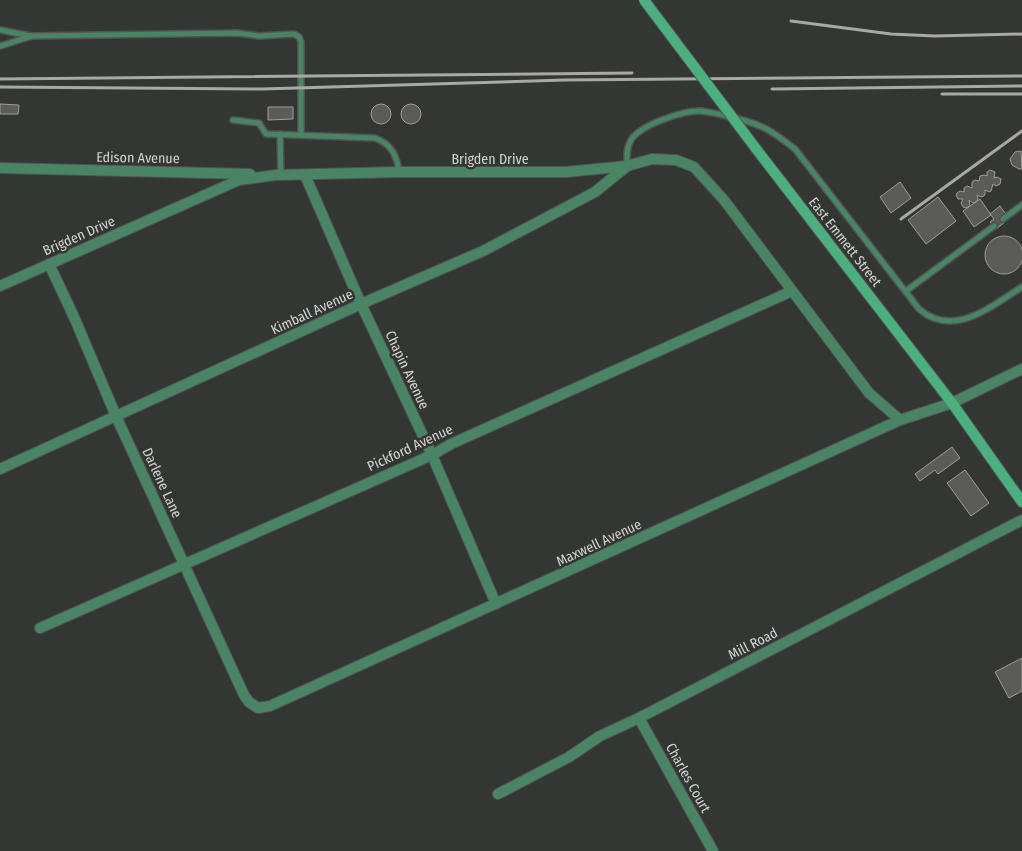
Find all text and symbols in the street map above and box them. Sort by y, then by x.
street label: Edison Avenue [96,149,180,167]
street label: Brigden Drive [451,151,529,168]
street label: East Emmett Street [805,194,885,290]
street label: Brigden Drive [40,213,118,259]
street label: Kimball Avenue [268,286,356,338]
street label: Chapin Avenue [381,328,433,412]
street label: Pickford Avenue [365,421,455,475]
street label: Darlene Lane [138,445,186,521]
street label: Maxwell Avenue [554,516,644,570]
street label: Mill Road [725,624,781,664]
street label: Charles Court [662,740,714,816]

